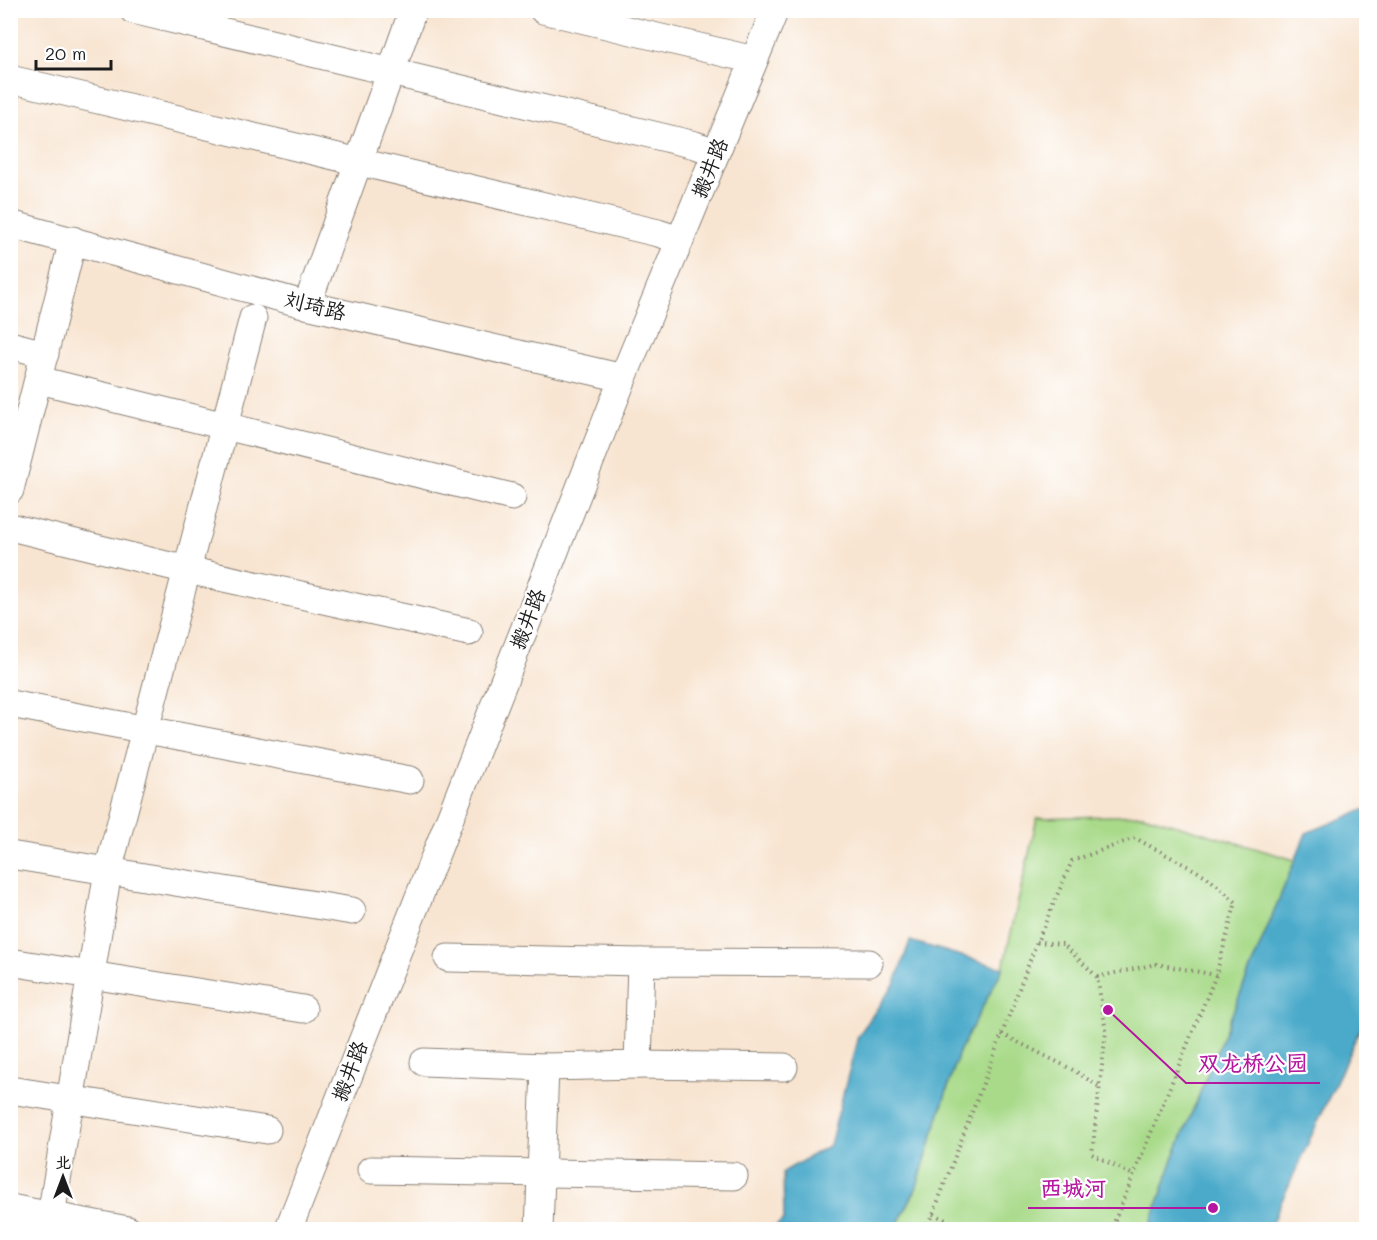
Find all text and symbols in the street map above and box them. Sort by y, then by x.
scale bar [36,33,111,71]
text: 20 m [45,41,86,65]
street label: 搬井路 [684,133,733,202]
street label: 刘琦路 [282,284,349,325]
street label: 搬井路 [503,584,550,653]
street label: 搬井路 [325,1036,372,1105]
callout: 双龙桥公园 [1186,1043,1320,1083]
text: 双龙桥公园 [1198,1048,1308,1077]
north arrow [33,1147,93,1207]
text: 北 [55,1151,71,1172]
callout: 西城河 [1028,1168,1118,1208]
text: 西城河 [1040,1173,1106,1202]

